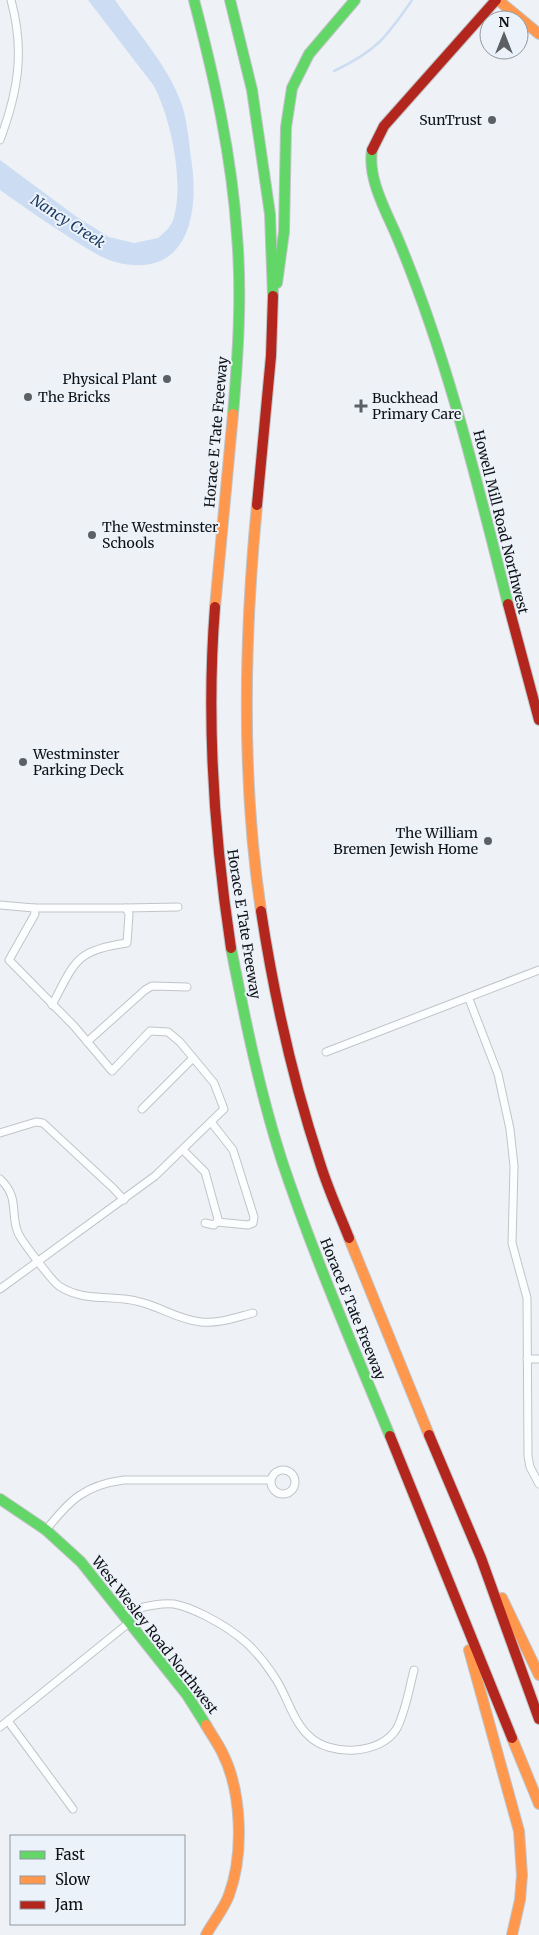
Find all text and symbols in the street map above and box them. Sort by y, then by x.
north arrow [479,10,529,60]
text: N [498,13,510,31]
place label: SunTrust [419,111,483,129]
marker: SunTrust [486,114,498,126]
water label: Nancy Creek [27,190,109,253]
street label: Horace E Tate Freeway [200,355,232,508]
place label: Physical Plant [63,370,158,388]
marker: Physical Plant [161,373,173,385]
place label: The Bricks [38,388,111,406]
place label: Buckhead Primary Care [372,389,461,423]
marker: The Bricks [22,391,34,403]
marker: Buckhead Primary Care [354,399,368,413]
street label: Howell Mill Road Northwest [469,428,533,616]
place label: The Westminster Schools [102,518,218,552]
marker: The Westminster Schools [86,529,98,541]
place label: Westminster Parking Deck [32,745,124,779]
marker: Westminster Parking Deck [17,756,29,768]
place label: The William Bremen Jewish Home [333,824,478,858]
marker: The William Bremen Jewish Home [482,835,494,847]
street label: Horace E Tate Freeway [223,848,265,1001]
street label: Horace E Tate Freeway [316,1235,390,1383]
street label: West Wesley Road Northwest [87,1552,223,1718]
legend [10,1835,185,1925]
text: Fast [55,1845,85,1864]
text: Slow [55,1870,90,1889]
text: Jam [54,1895,83,1914]

